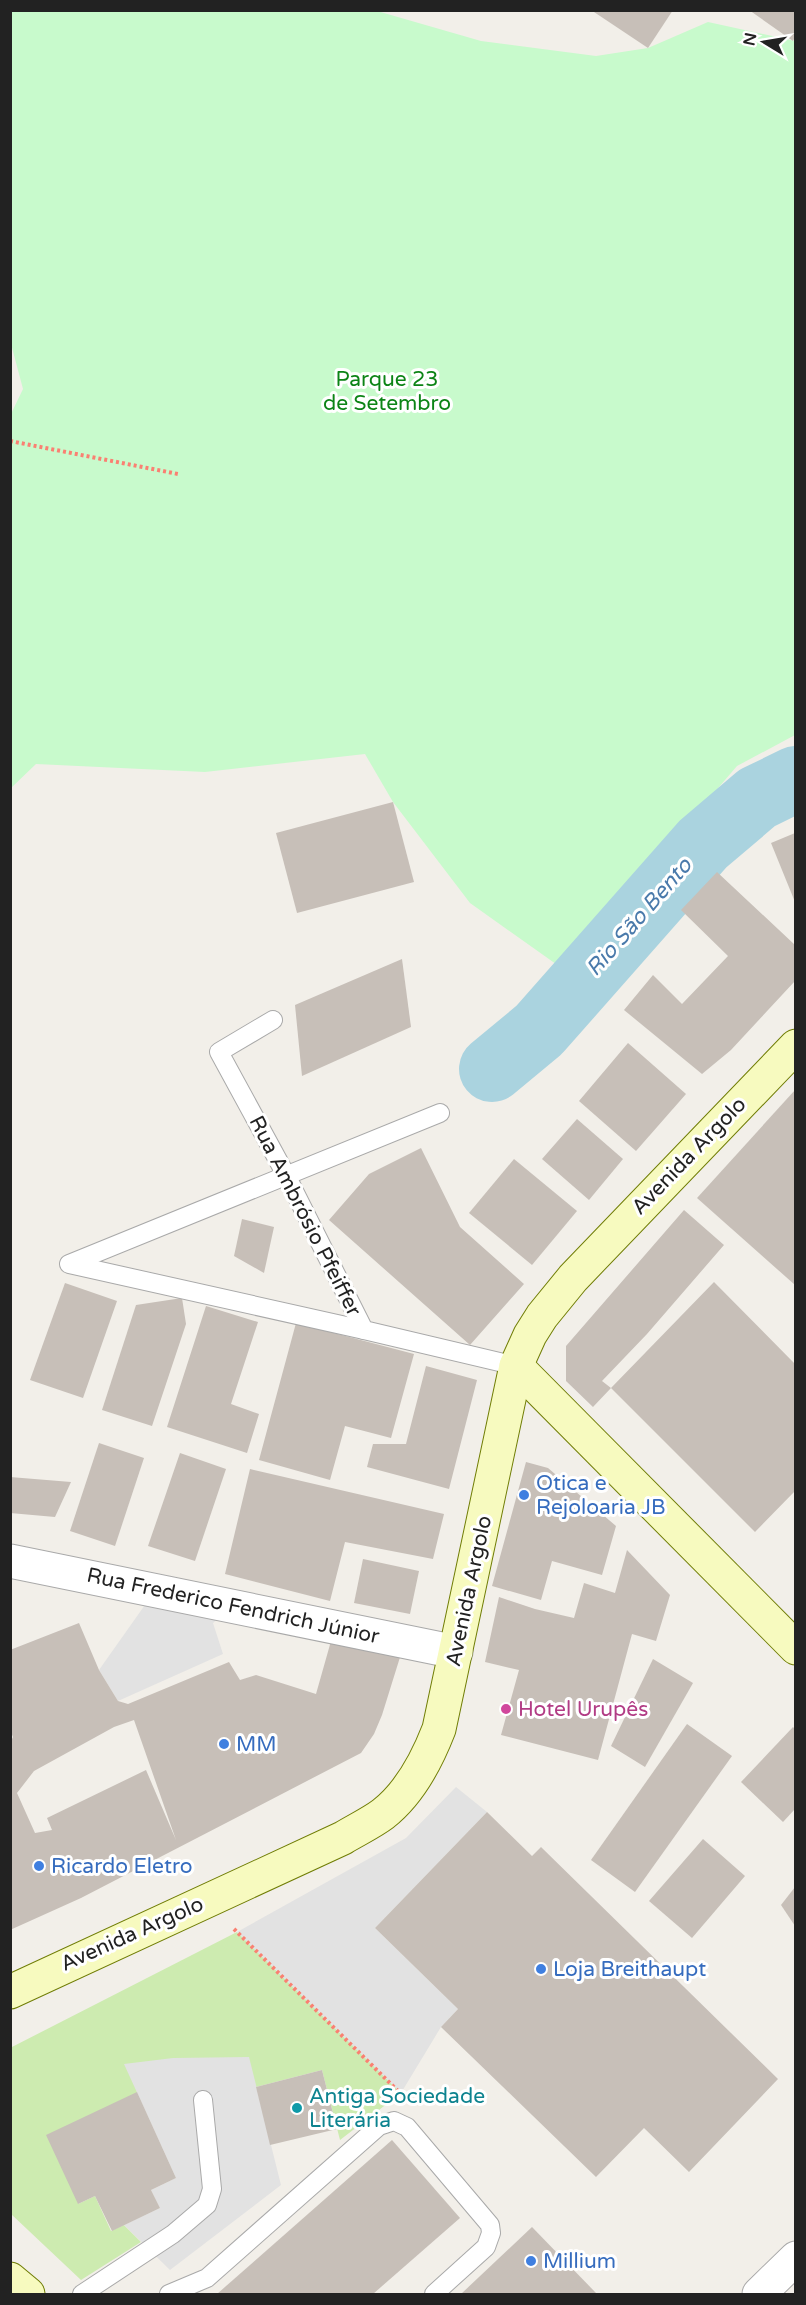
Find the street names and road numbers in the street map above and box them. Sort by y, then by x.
street label: Avenida Argolo [627,1092,751,1220]
street label: Rua Ambrósio Pfeiffer [244,1112,366,1320]
street label: Avenida Argolo [441,1513,497,1669]
street label: Rua Frederico Fendrich Júnior [84,1563,382,1649]
street label: Avenida Argolo [57,1891,207,1977]

